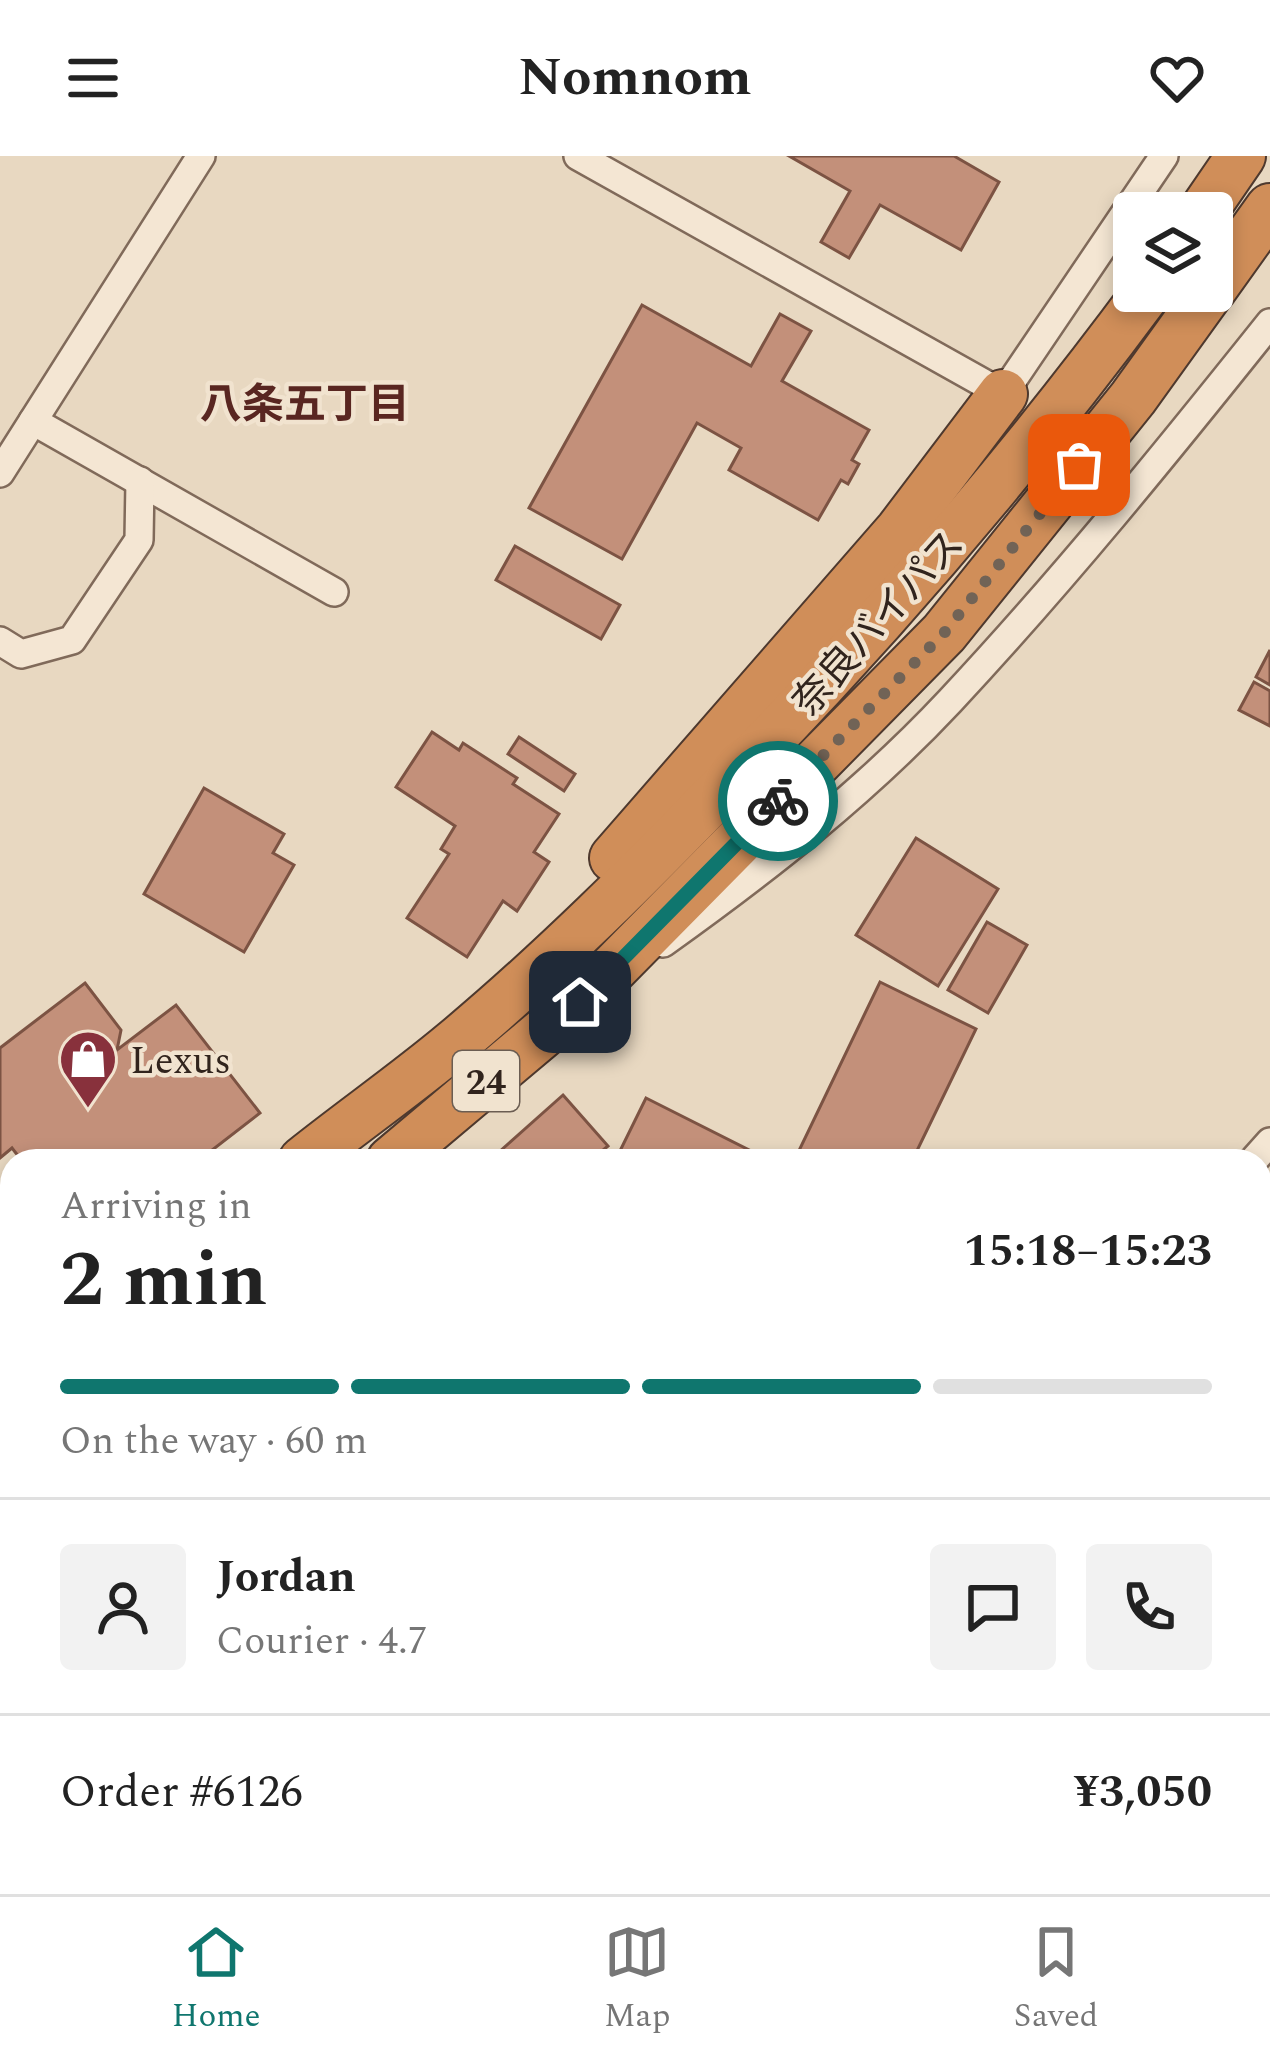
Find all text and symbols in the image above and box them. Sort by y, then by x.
text: Nomnom [518,37,752,119]
icon: menu [60,45,126,111]
icon: heart [1144,45,1210,111]
map controls [1113,192,1233,312]
button: layers [1113,192,1233,312]
district label: 八条五丁目 [200,374,410,437]
pin [1028,414,1130,516]
icon: bag [1046,432,1112,498]
street label: 奈良バイパス [779,517,979,730]
courier [718,741,838,861]
icon: bike [745,768,811,834]
pin [529,951,631,1053]
icon: home [547,969,613,1035]
shop icon: Lexus [57,1028,119,1110]
place label: Lexus [130,1032,231,1091]
road number: 24 [453,1051,519,1111]
text: Arriving in [60,1177,252,1236]
text: 15:18–15:23 [963,1217,1212,1286]
text: 2 min [60,1221,268,1340]
text: On the way · 60 m [60,1412,368,1471]
text: Jordan [216,1543,356,1612]
button: person [60,1544,186,1670]
button: chat [930,1544,1056,1670]
button: phone [1086,1544,1212,1670]
text: Courier · 4.7 [216,1612,427,1671]
text: Order #6126 [60,1758,303,1827]
text: ¥3,050 [1074,1758,1212,1827]
tab: Home [172,1919,261,2041]
tab: Map [604,1919,670,2041]
tab: Saved [1014,1919,1098,2041]

